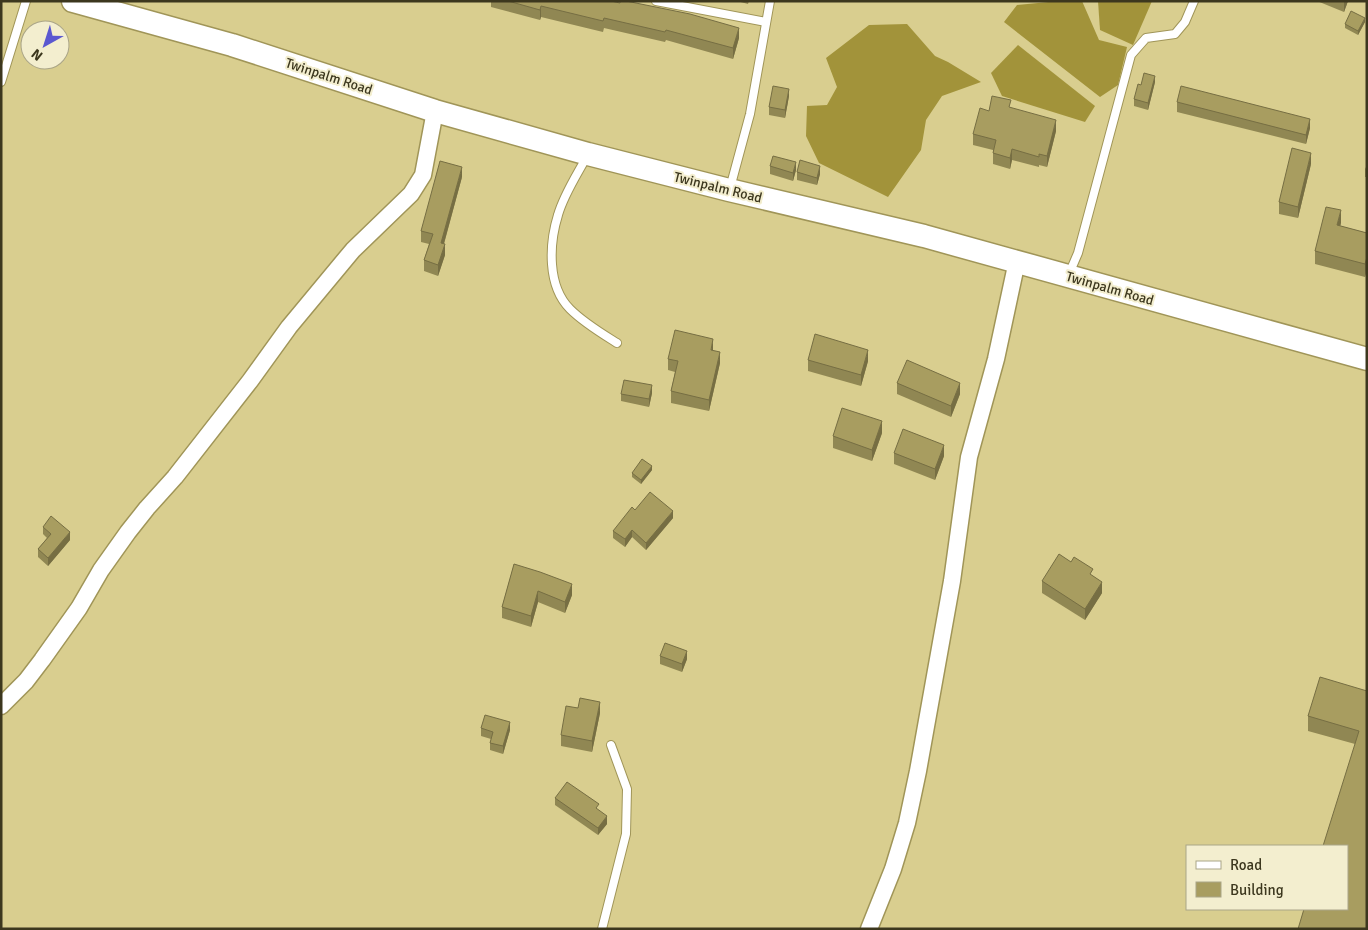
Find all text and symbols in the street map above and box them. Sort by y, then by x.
north arrow [20,20,70,70]
text: N [28,45,46,64]
street label: Twinpalm Road [283,54,375,99]
street label: Twinpalm Road [672,168,764,207]
street label: Twinpalm Road [1064,268,1156,309]
legend [1186,845,1348,910]
text: Road [1230,856,1262,874]
text: Building [1230,881,1284,899]

